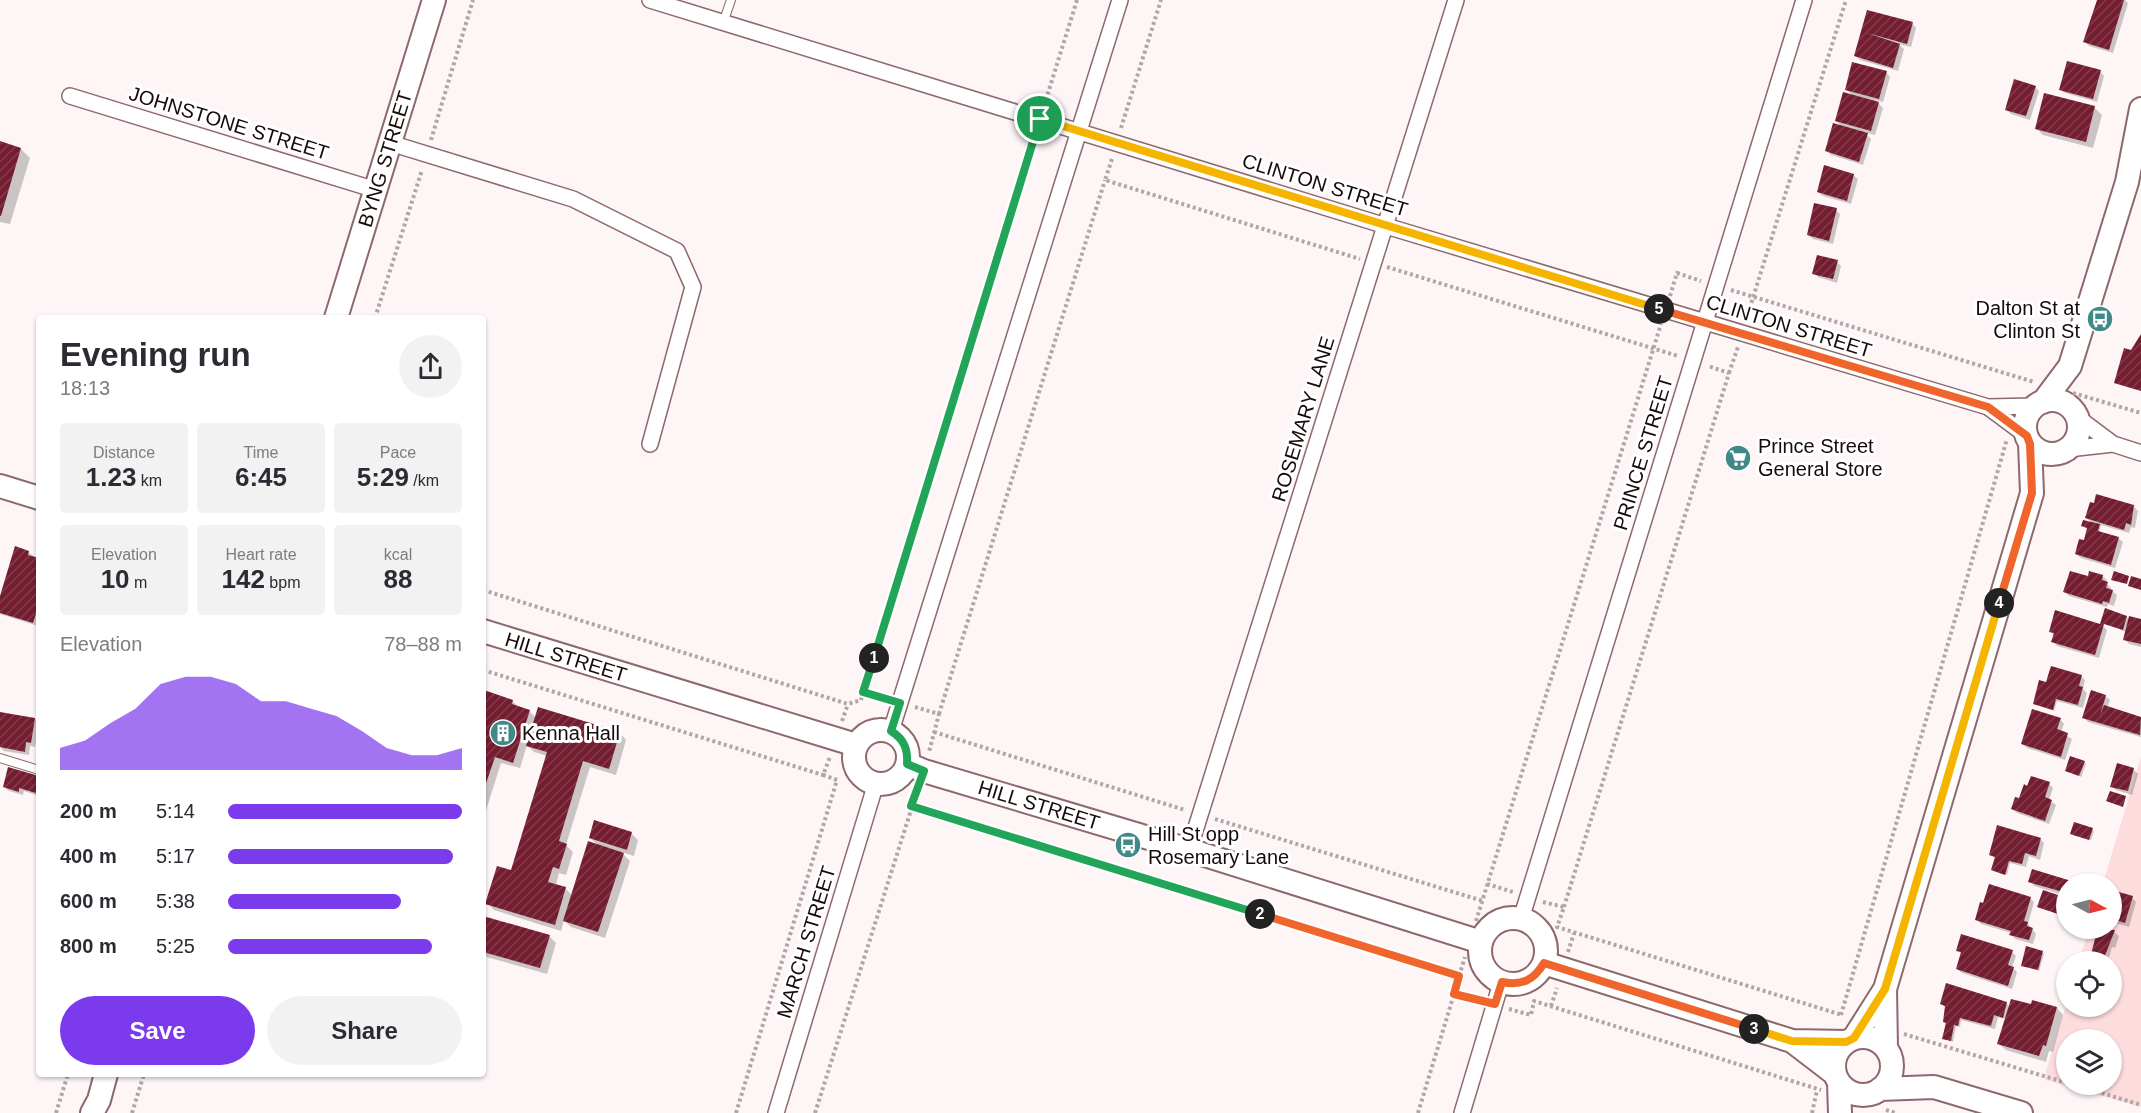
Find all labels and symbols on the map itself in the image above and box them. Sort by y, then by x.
street label: JOHNSTONE STREET [127,82,331,164]
street label: BYNG STREET [354,88,416,230]
pin [1014,93,1065,144]
street label: CLINTON STREET [1240,149,1410,221]
street label: CLINTON STREET [1704,290,1874,362]
pin: 5 [1644,294,1674,324]
place label: Dalton St at Clinton St [1975,297,2080,342]
bus stop icon: Dalton St at Clinton St [2085,304,2115,334]
street label: ROSEMARY LANE [1267,334,1339,504]
street label: PRINCE STREET [1609,373,1677,533]
place label: Prince Street General Store [1758,435,1883,480]
supermarket icon: Prince Street General Store [1723,443,1753,473]
pin: 4 [1984,588,2014,618]
street label: HILL STREET [503,628,629,686]
pin: 1 [859,643,889,673]
building icon: Kenna Hall [488,718,518,748]
place label: Kenna Hall [522,722,620,744]
street label: HILL STREET [976,776,1102,834]
place label: Hill St opp Rosemary Lane [1148,823,1289,868]
bus stop icon: Hill St opp Rosemary Lane [1113,830,1143,860]
street label: MARCH STREET [772,863,840,1021]
north arrow [2056,873,2122,939]
pin: 2 [1245,899,1275,929]
pin: 3 [1739,1014,1769,1044]

